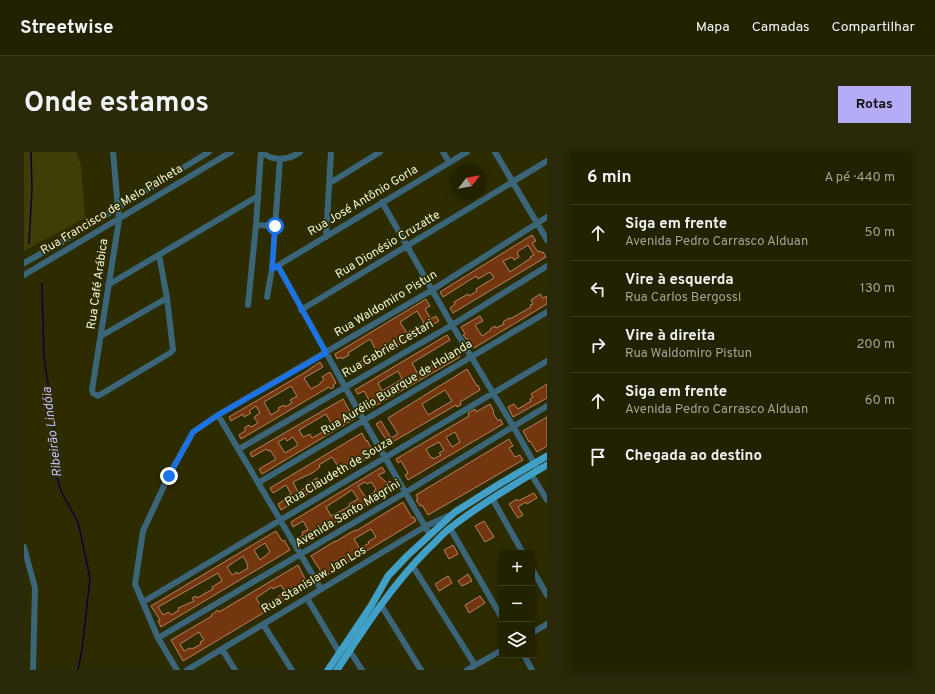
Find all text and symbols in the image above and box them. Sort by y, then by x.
text: Streetwise [20,16,113,40]
text: Mapa [696,19,730,36]
text: Camadas [752,19,810,36]
text: Compartilhar [832,19,915,36]
text: Onde estamos [24,86,209,122]
button: Rotas [838,86,911,123]
street label: Rua Francisco de Melo Palheta [38,161,186,259]
street label: Rua José Antônio Gorla [305,162,421,240]
north arrow [451,164,487,200]
text: 6 min [587,167,631,189]
text: A pé · 440 m [824,170,895,186]
street label: Rua Dionésio Cruzatte [333,207,443,283]
text: Siga em frente [625,215,727,234]
route start [266,217,284,235]
icon: ahead [587,222,609,244]
text: 50 m [865,225,895,241]
text: Avenida Pedro Carrasco Alduan [625,234,808,250]
street label: Rua Café Arábica [84,238,112,330]
street label: Rua Waldomiro Pistun [332,267,440,341]
text: Vire à esquerda [625,271,734,290]
icon: left [587,278,609,300]
text: 130 m [860,281,895,297]
text: Rua Carlos Bergossi [625,290,741,306]
street label: Rua Gabriel Cestari [339,316,437,382]
text: Vire à direita [625,327,715,346]
icon: right [587,334,609,356]
street label: Rua Aurélio Buarque de Holanda [318,336,476,440]
text: 200 m [856,337,895,353]
text: Rua Waldomiro Pistun [625,346,752,362]
text: Siga em frente [625,383,727,402]
water label: Ribeirão Lindóia [39,386,66,478]
icon: ahead [587,390,609,412]
text: 60 m [865,393,895,409]
text: Avenida Pedro Carrasco Alduan [625,402,808,418]
street label: Rua Claudeth de Souza [282,433,396,511]
icon: arrive [587,446,609,468]
text: Chegada ao destino [625,447,762,466]
route end [160,467,178,485]
street label: Avenida Santo Magrini [292,476,404,552]
street label: Rua Stanislaw Jan Los [259,542,369,618]
map controls [499,550,535,658]
button: + [499,550,535,586]
button: − [499,586,535,622]
button: layers [499,622,535,658]

